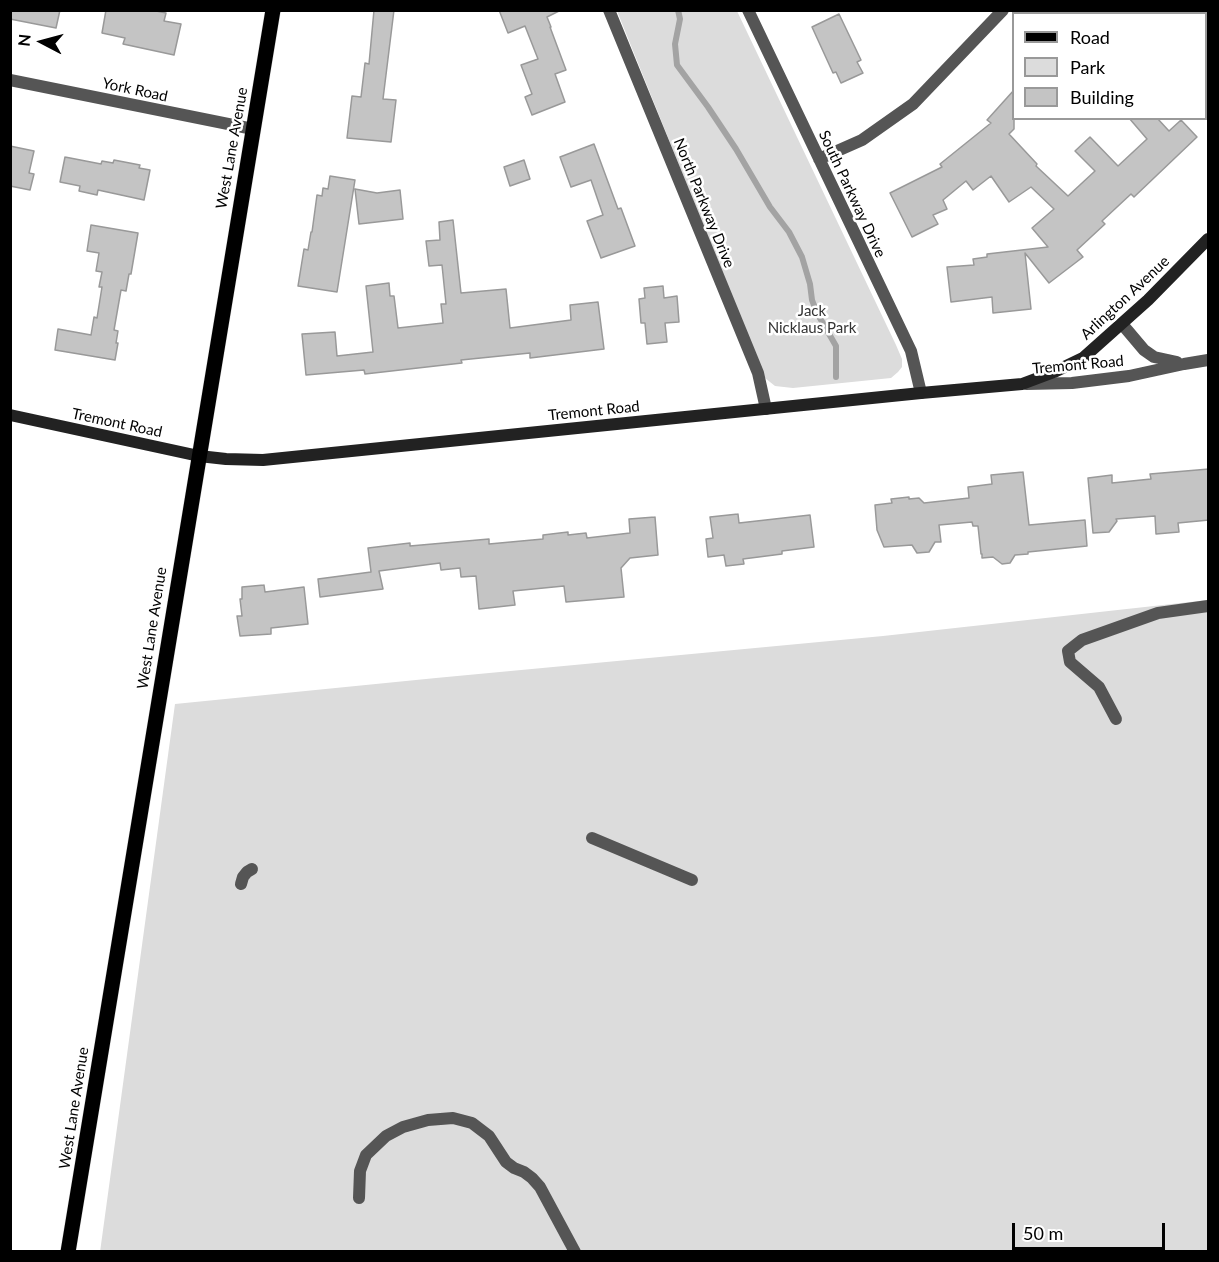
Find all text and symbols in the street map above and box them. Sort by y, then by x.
north arrow [12,12,72,72]
legend [1012,12,1207,120]
text: Road [1070,26,1110,48]
text: N [14,33,34,47]
text: Park [1070,56,1105,78]
street label: York Road [101,74,169,106]
street label: West Lane Avenue [212,86,252,210]
text: Building [1070,86,1134,108]
street label: South Parkway Drive [815,128,889,260]
street label: North Parkway Drive [670,135,738,271]
street label: Arlington Avenue [1077,252,1173,344]
park label: Jack Nicklaus Park [768,302,856,337]
street label: Tremont Road [1031,352,1125,378]
street label: Tremont Road [547,397,641,425]
street label: Tremont Road [70,405,164,441]
street label: West Lane Avenue [133,566,171,690]
street label: West Lane Avenue [55,1046,93,1170]
scale bar [1015,1211,1168,1249]
text: 50 m [1023,1222,1063,1244]

